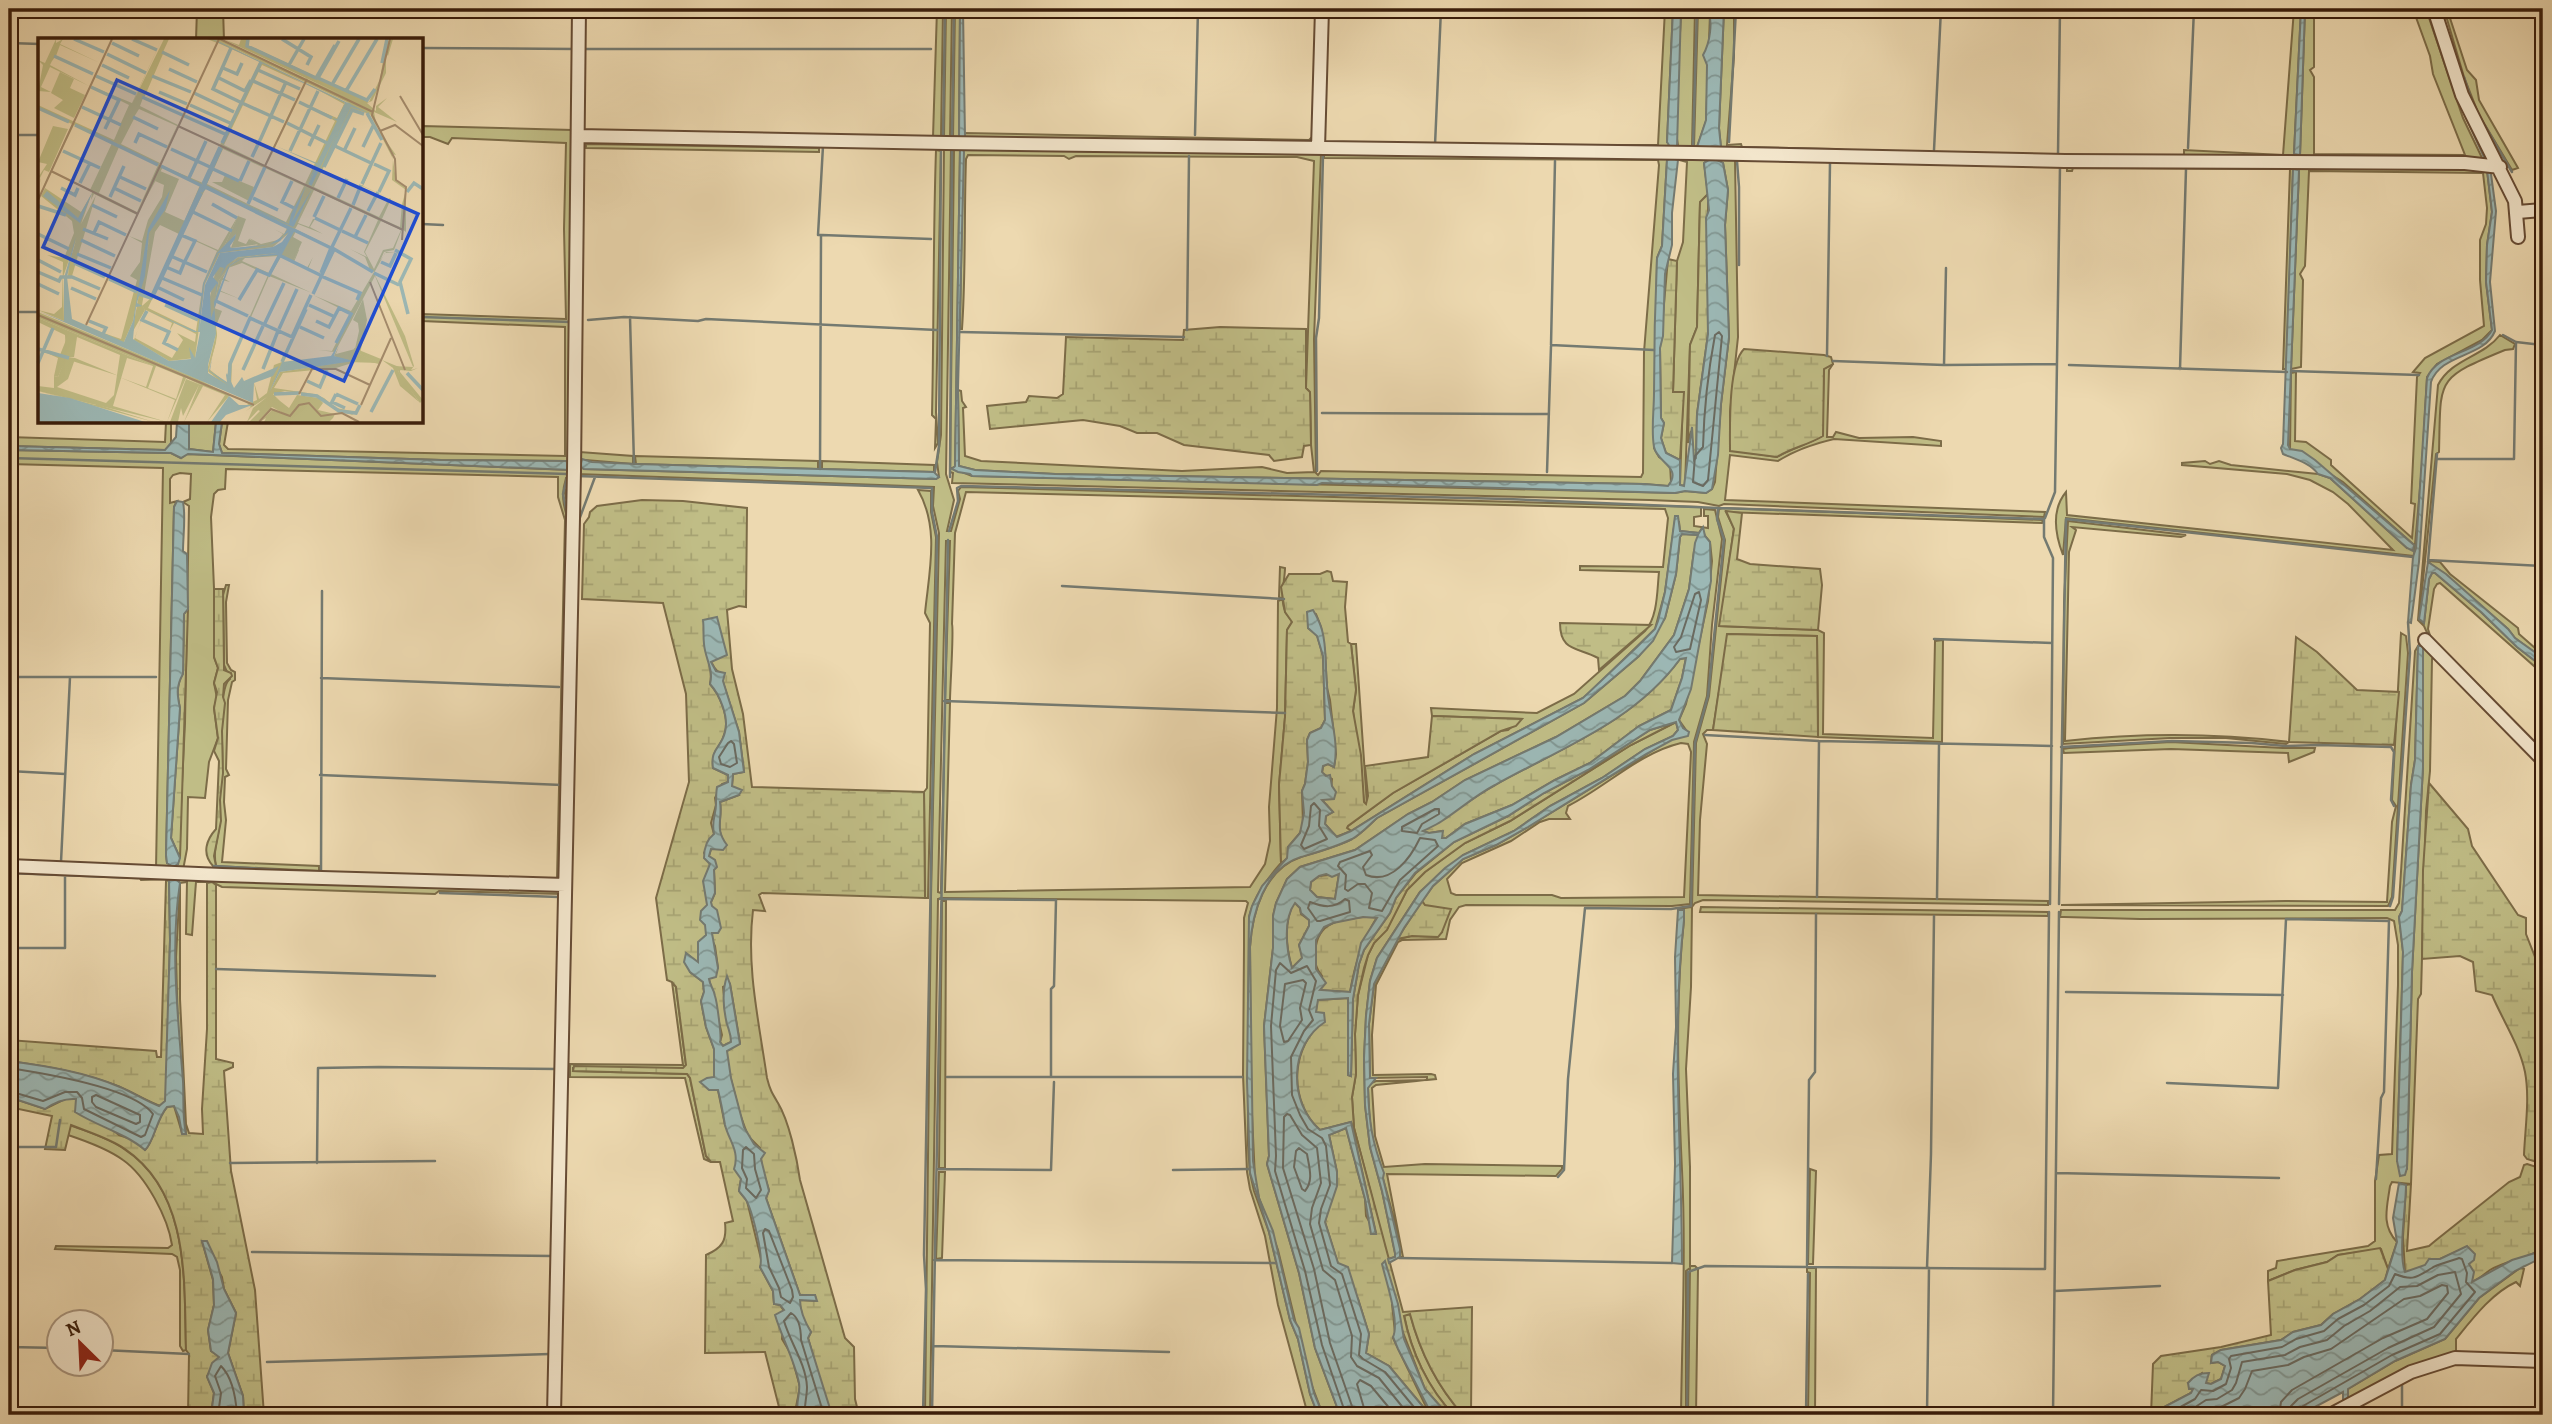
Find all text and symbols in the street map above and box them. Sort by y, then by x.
inset map [38,38,424,424]
north arrow [46,1308,116,1378]
text: N [62,1314,85,1343]

